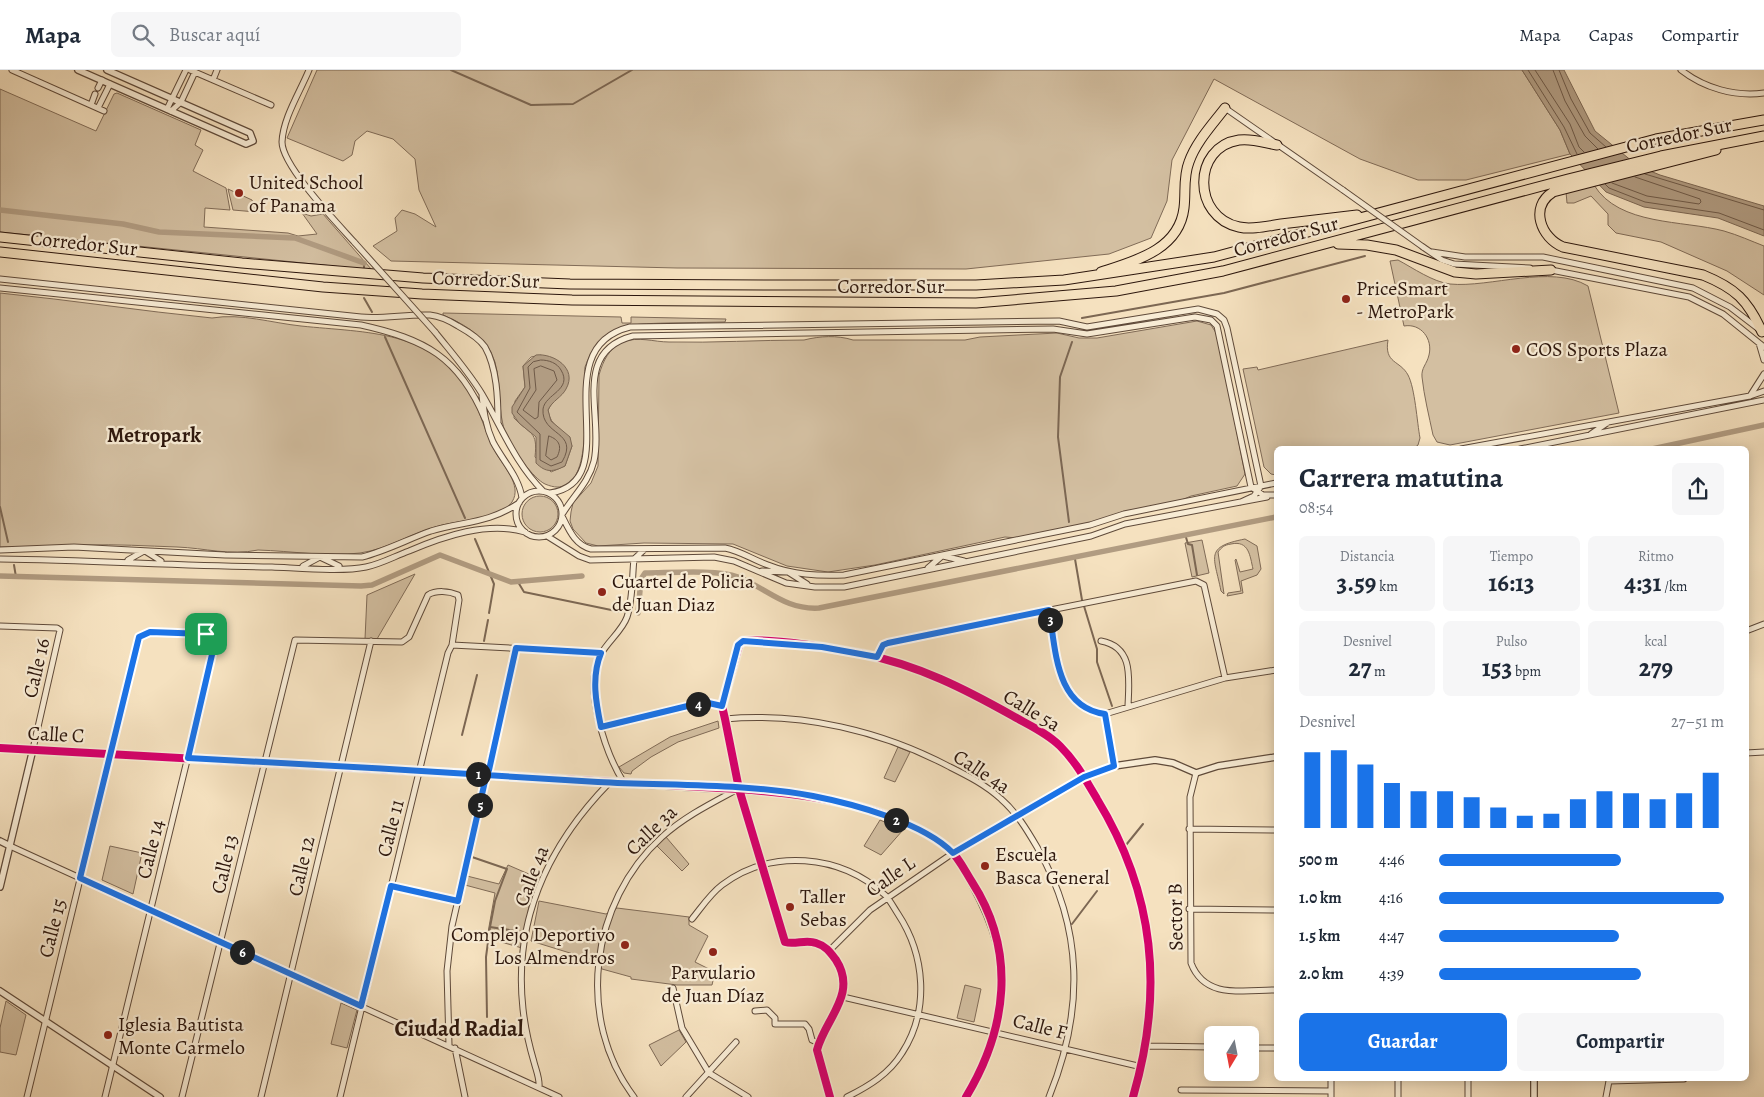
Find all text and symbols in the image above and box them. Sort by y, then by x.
search box [111,12,461,57]
text: Mapa [25,19,81,51]
icon: search [129,21,157,49]
text: Buscar aquí [169,22,260,48]
text: Mapa [1519,23,1561,47]
text: Capas [1589,23,1633,47]
text: Compartir [1661,23,1739,47]
street label: Corredor Sur [1624,111,1735,160]
place label: United School of Panama [249,169,363,219]
marker: United School of Panama [233,187,245,199]
street label: Corredor Sur [1231,209,1342,263]
street label: Corredor Sur [29,224,139,263]
street label: Corredor Sur [432,264,541,295]
street label: Corredor Sur [837,273,945,300]
place label: PriceSmart - MetroPark [1356,275,1454,325]
marker: PriceSmart - MetroPark [1340,293,1352,305]
place label: COS Sports Plaza [1526,336,1668,363]
marker: COS Sports Plaza [1510,343,1522,355]
district label: Metropark [107,421,201,449]
text: Carrera matutina [1299,459,1503,497]
button: share [1672,463,1724,515]
text: 08:54 [1299,497,1333,519]
text: Distancia [1340,547,1394,566]
text: Tiempo [1490,547,1533,566]
text: Ritmo [1638,547,1674,566]
text: 3.59 [1337,566,1376,600]
text: 16:13 [1488,566,1535,600]
text: 4:31 [1624,566,1662,600]
place label: Cuartel de Policia de Juan Diaz [612,568,755,618]
text: km [1376,577,1398,596]
text: /km [1662,577,1688,596]
marker: Cuartel de Policia de Juan Diaz [596,586,608,598]
pin: 3 [1038,608,1062,632]
text: 3 [1047,611,1054,630]
pin [185,613,227,655]
icon: arrive [192,620,220,648]
text: Desnivel [1343,632,1392,651]
text: Pulso [1496,632,1527,651]
text: kcal [1645,632,1667,651]
street label: Calle 16 [17,636,56,701]
text: 27 [1349,651,1371,685]
text: 153 [1482,651,1512,685]
text: 279 [1639,651,1673,685]
text: m [1371,662,1386,681]
text: bpm [1512,662,1541,681]
street label: Calle 5a [998,683,1066,738]
pin: 4 [686,692,710,716]
text: 4 [695,695,702,714]
text: Desnivel [1299,711,1355,733]
text: 27–51 m [1671,711,1724,733]
street label: Calle C [27,720,85,749]
street label: Calle 4a [948,743,1016,800]
pin: 1 [466,762,490,786]
text: 1 [476,765,481,784]
pin: 5 [468,792,492,818]
street label: Calle 11 [370,796,411,860]
text: 5 [478,796,483,815]
street label: Calle 3a [620,799,684,862]
pin: 2 [884,808,908,832]
text: 2 [893,811,900,830]
street label: Calle 14 [130,817,171,882]
street label: Calle 13 [205,832,244,896]
street label: Calle 12 [281,833,322,899]
street label: Calle 4a [508,841,556,910]
place label: Escuela Basca General [995,841,1109,891]
street label: Calle L [860,849,921,903]
text: 500 m [1299,849,1338,871]
text: 4:46 [1379,849,1405,871]
marker: Escuela Basca General [979,860,991,872]
place label: Taller Sebas [800,883,847,933]
street label: Sector B [1161,883,1190,951]
text: 1.0 km [1299,887,1342,909]
text: 4:16 [1379,887,1403,909]
street label: Calle 15 [32,896,73,960]
marker: Taller Sebas [784,901,796,913]
place label: Complejo Deportivo Los Almendros [451,921,615,971]
text: 1.5 km [1299,925,1340,947]
text: 4:47 [1379,925,1404,947]
marker: Complejo Deportivo Los Almendros [619,939,631,951]
pin: 6 [230,940,254,964]
text: 6 [239,943,246,962]
marker: Parvulario de Juan Díaz [707,946,719,958]
place label: Parvulario de Juan Díaz [662,959,764,1009]
text: 2.0 km [1299,963,1344,985]
text: 4:39 [1379,963,1404,985]
street label: Calle F [1010,1007,1070,1046]
place label: Iglesia Bautista Monte Carmelo [118,1011,245,1061]
button: Guardar [1299,1013,1507,1071]
button: Compartir [1517,1013,1724,1071]
district label: Ciudad Radial [395,1014,524,1044]
north arrow [1204,1026,1259,1081]
map controls [1204,1026,1259,1081]
marker: Iglesia Bautista Monte Carmelo [102,1029,114,1041]

